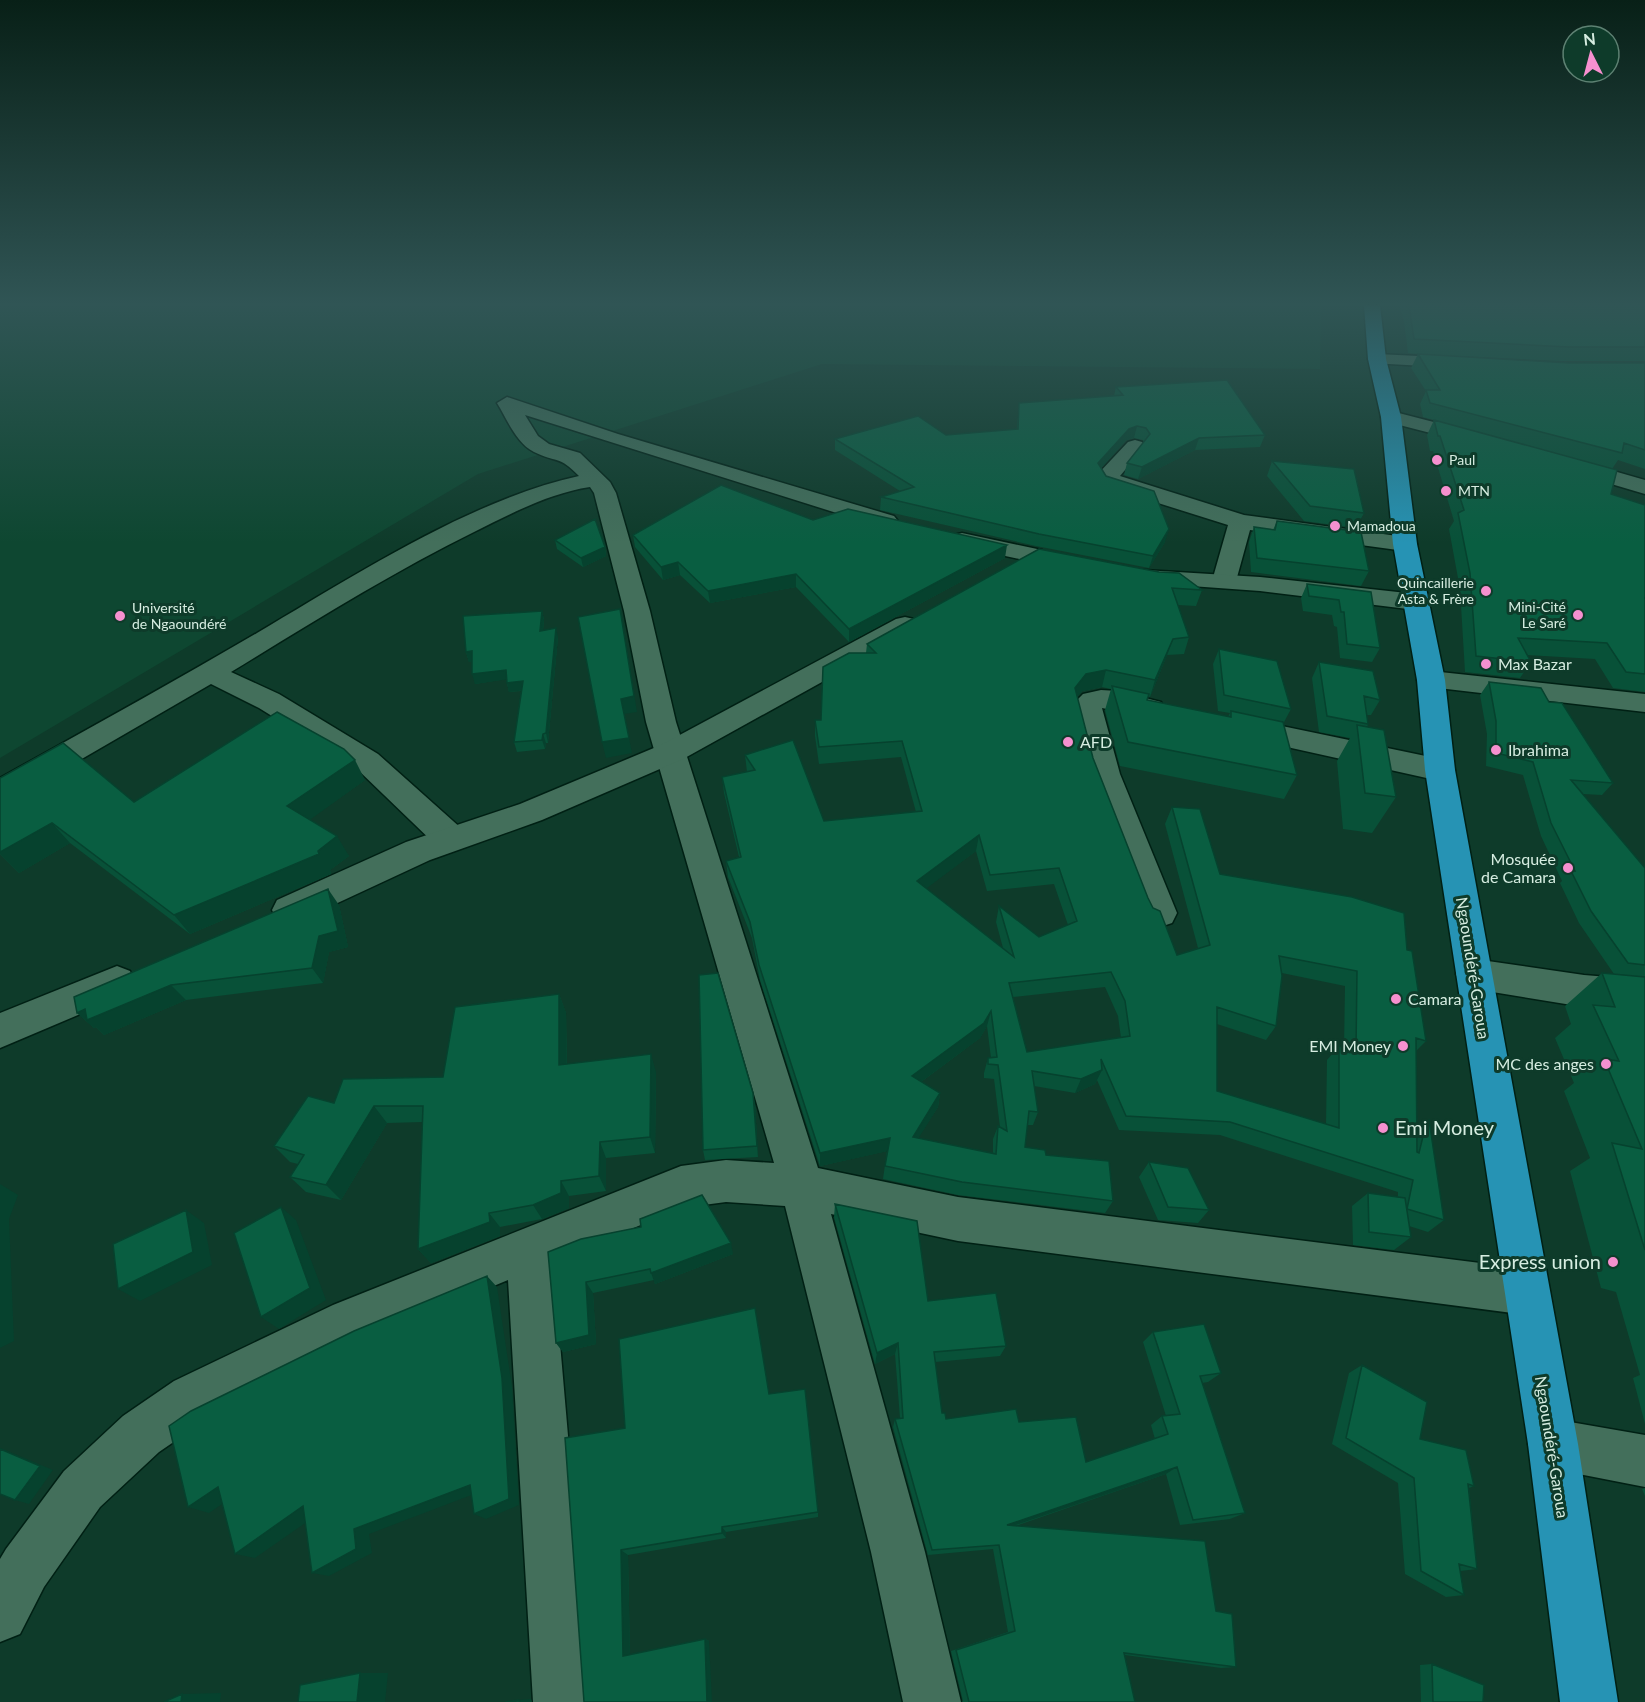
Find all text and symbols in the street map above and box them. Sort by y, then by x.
north arrow [1561,24,1621,84]
text: N [1582,28,1597,49]
place label: Paul [1449,451,1475,468]
marker: Paul [1430,453,1444,467]
place label: MTN [1458,482,1490,499]
marker: MTN [1439,484,1453,498]
place label: Mamadoua [1347,517,1416,534]
marker: Mamadoua [1328,519,1342,533]
place label: Quincaillerie Asta & Frère [1397,574,1474,607]
marker: Quincaillerie Asta & Frère [1479,584,1493,598]
place label: Mini-Cité Le Saré [1508,598,1566,631]
place label: Université de Ngaoundéré [132,599,227,632]
marker: Mini-Cité Le Saré [1571,608,1585,622]
marker: Université de Ngaoundéré [113,609,127,623]
place label: Max Bazar [1498,654,1572,673]
marker: Max Bazar [1479,657,1493,671]
place label: AFD [1080,732,1112,751]
marker: AFD [1061,735,1075,749]
place label: Ibrahima [1508,740,1569,759]
marker: Ibrahima [1489,743,1503,757]
place label: Mosquée de Camara [1481,849,1556,886]
marker: Mosquée de Camara [1561,861,1575,875]
street label: Ngaoundéré-Garoua [1453,896,1494,1040]
place label: Camara [1408,989,1461,1008]
marker: Camara [1389,992,1403,1006]
place label: EMI Money [1309,1036,1392,1055]
marker: EMI Money [1396,1039,1410,1053]
place label: MC des anges [1495,1054,1594,1073]
marker: MC des anges [1599,1057,1613,1071]
place label: Emi Money [1395,1115,1495,1139]
marker: Emi Money [1376,1121,1390,1135]
place label: Express union [1479,1249,1601,1273]
marker: Express union [1606,1255,1620,1269]
street label: Ngaoundéré-Garoua [1532,1375,1573,1519]

